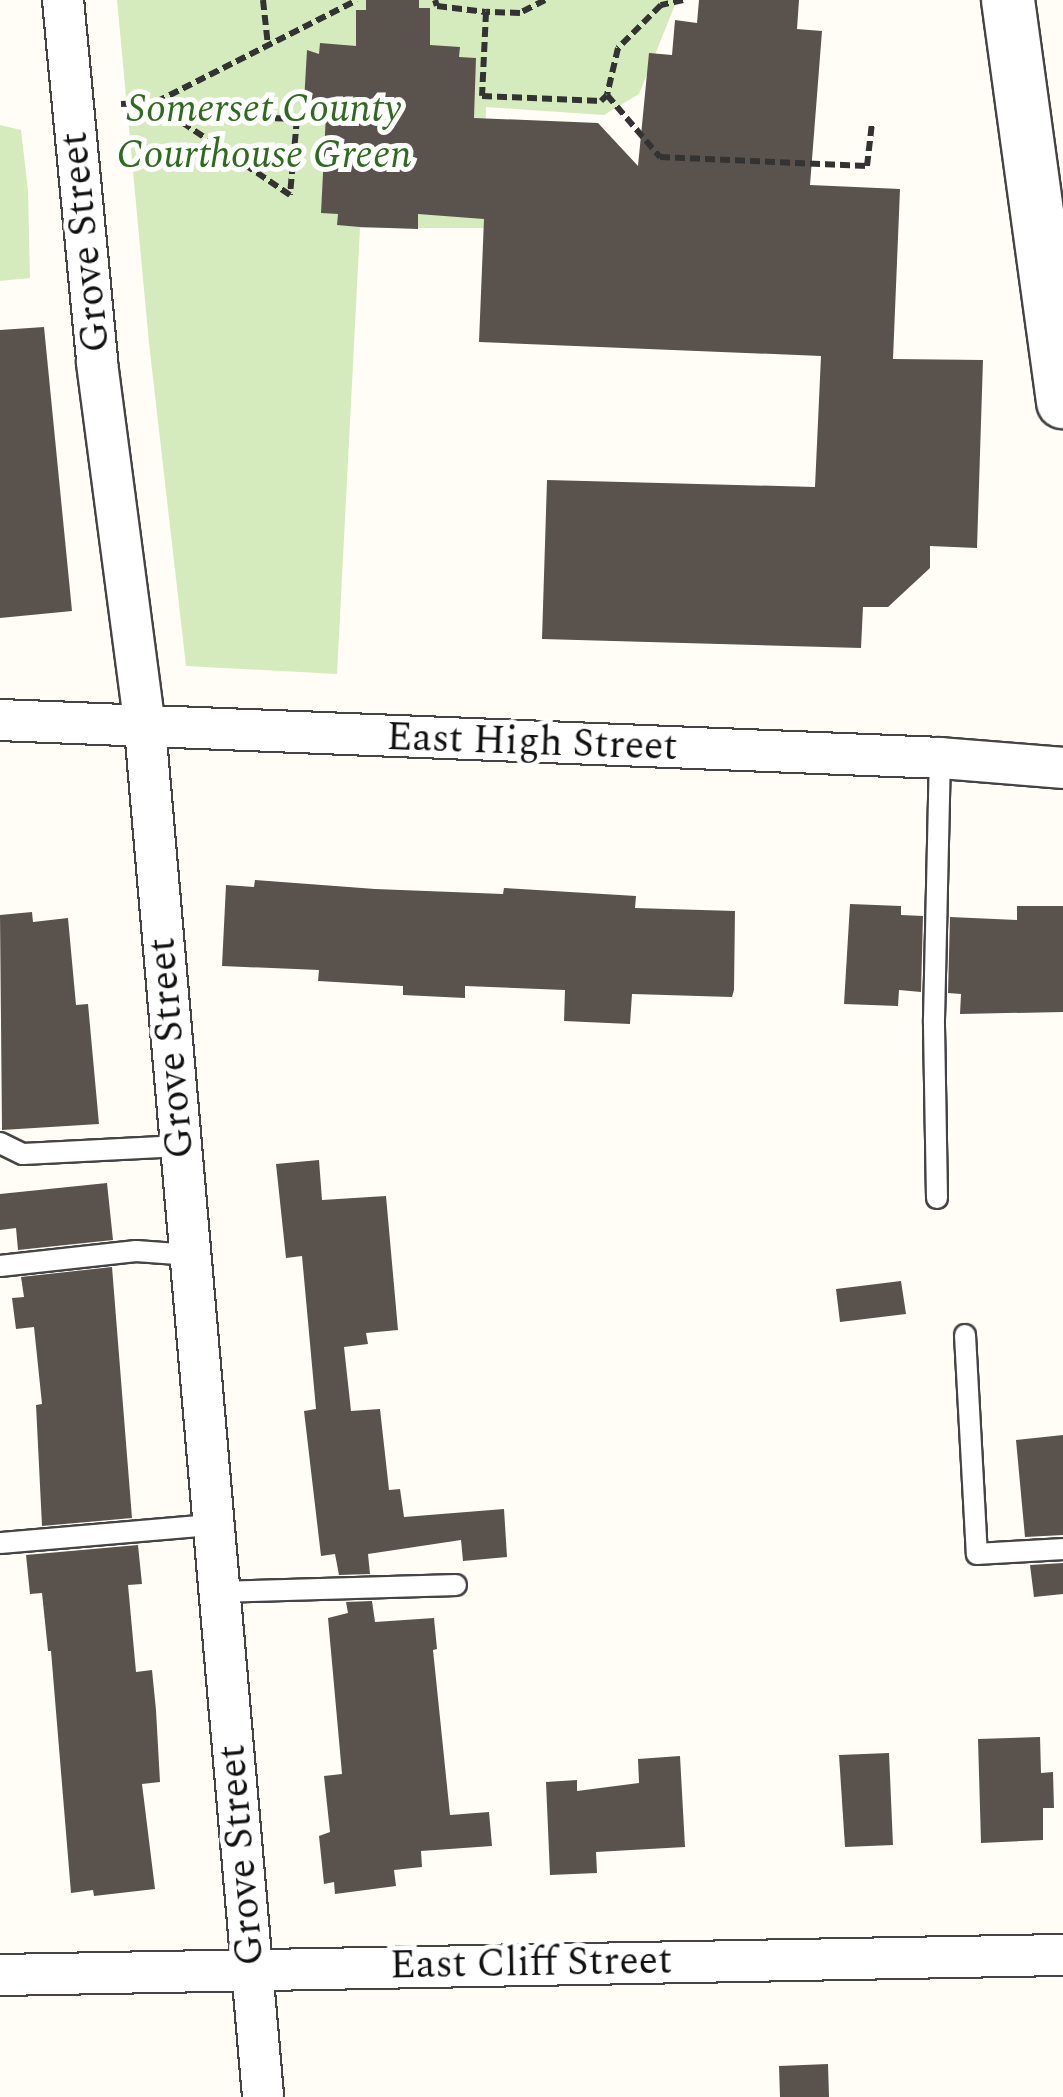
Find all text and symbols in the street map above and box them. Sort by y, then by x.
park label: Somerset County Courthouse Green [116,86,412,180]
street label: Grove Street [51,129,121,355]
street label: East High Street [386,714,678,772]
street label: Grove Street [138,935,206,1161]
street label: Grove Street [208,1742,276,1968]
street label: East Cliff Street [389,1938,673,1990]

